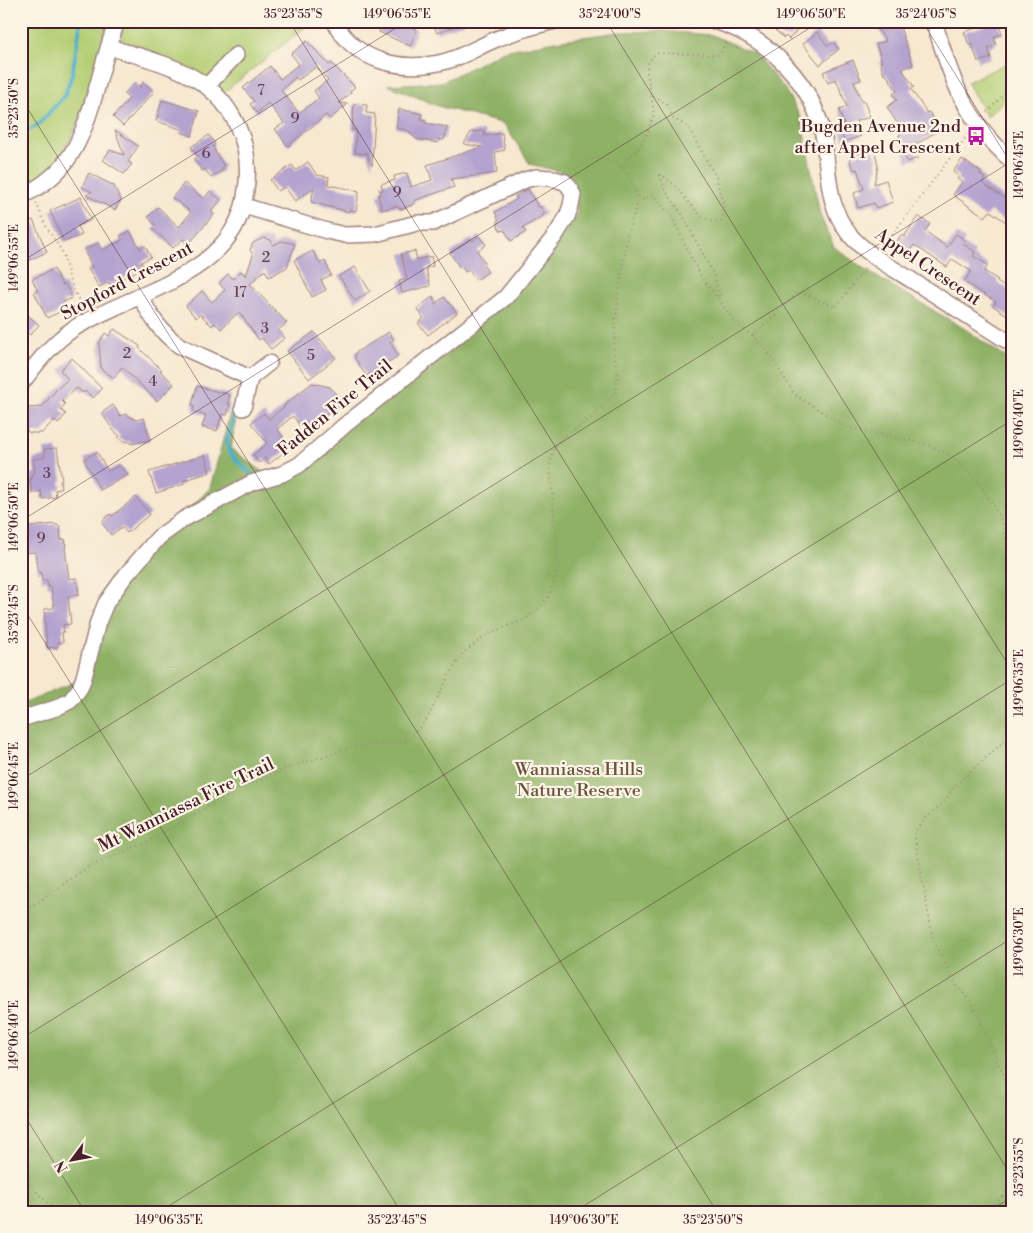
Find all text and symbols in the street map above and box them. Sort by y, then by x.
text: 35°23'55"S [264,7,322,22]
text: 149°06'55"E [363,7,431,22]
text: 35°24'00"S [579,7,641,22]
text: 149°06'50"E [777,7,845,22]
text: 35°24'05"S [896,7,956,22]
text: 35°23'50"S [7,78,22,138]
house number: 7 [257,81,265,100]
house number: 9 [290,109,300,128]
place label: Bugden Avenue 2nd after Appel Crescent [794,115,962,159]
bus stop icon: Bugden Avenue 2nd after Appel Crescent [965,125,987,147]
text: 149°06'45"E [1012,131,1027,199]
house number: 6 [201,144,211,163]
house number: 9 [392,183,402,202]
street label: Appel Crescent [870,222,986,311]
text: 149°06'55"E [7,224,22,292]
street label: Stopford Crescent [57,236,198,326]
house number: 2 [262,248,270,267]
house number: 17 [233,283,247,302]
house number: 3 [261,319,269,338]
house number: 2 [123,344,131,363]
house number: 5 [307,346,315,365]
street label: Fadden Fire Trail [273,354,398,462]
house number: 4 [149,372,158,391]
text: 149°06'40"E [1012,389,1027,459]
house number: 3 [43,464,51,483]
text: 149°06'50"E [7,483,22,551]
house number: 9 [36,529,46,548]
text: 35°23'45"S [7,584,22,644]
text: 149°06'35"E [1012,649,1027,717]
text: 149°06'45"E [7,742,22,810]
street label: Mt Wanniassa Fire Trail [94,752,279,858]
park label: Wanniassa Hills Nature Reserve [514,758,643,802]
text: 149°06'30"E [1012,908,1027,977]
text: 149°06'40"E [7,1000,22,1070]
north arrow [48,1136,98,1186]
text: 35°23'55"S [1012,1138,1027,1196]
text: N [51,1157,72,1176]
text: 149°06'35"E [135,1213,203,1228]
text: 35°23'45"S [367,1213,427,1228]
text: 149°06'30"E [550,1213,619,1228]
text: 35°23'50"S [683,1213,743,1228]

